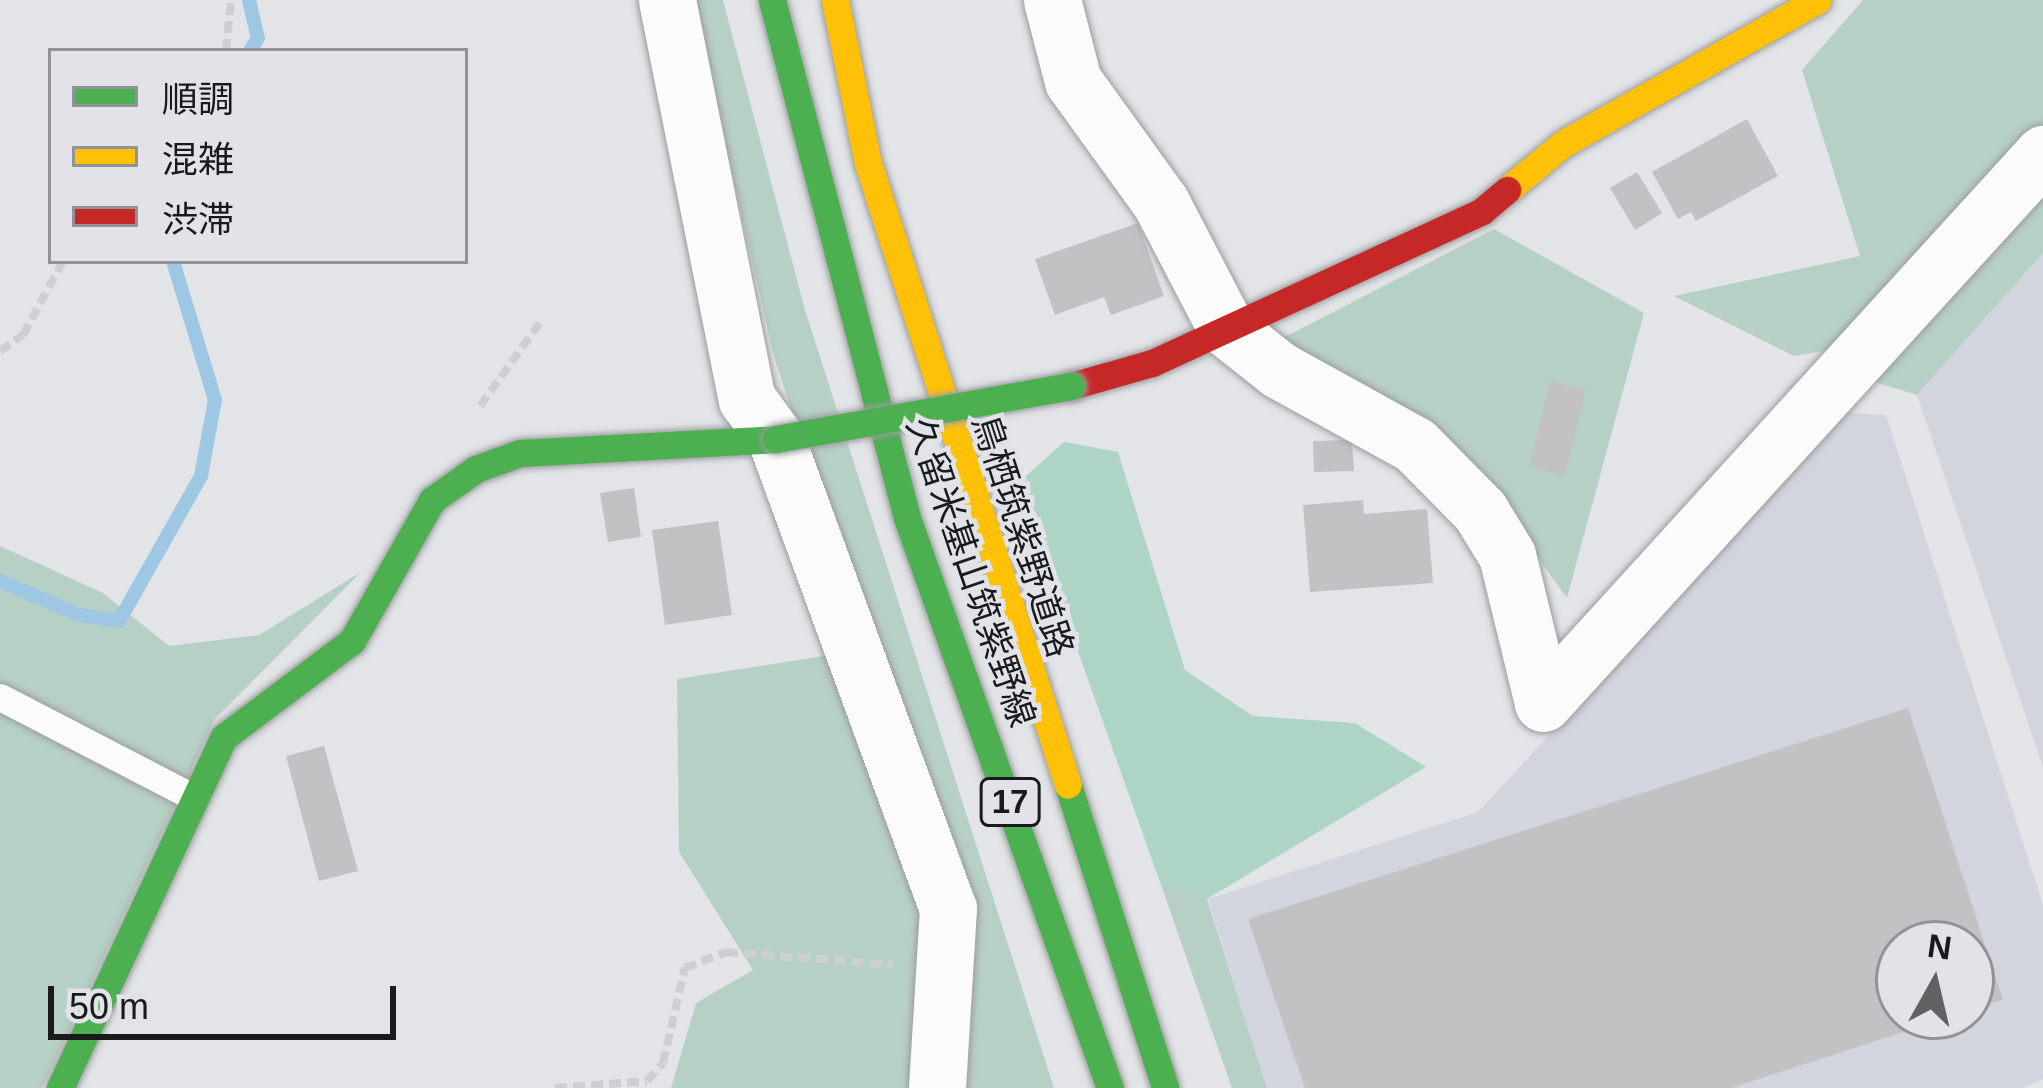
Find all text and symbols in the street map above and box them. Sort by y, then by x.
legend [48,48,468,264]
text: 順調 [162,79,234,120]
text: 混雑 [162,139,234,180]
text: 渋滞 [162,199,234,240]
street label: 鳥栖筑紫野道路 [964,409,1082,663]
street label: 久留米基山筑紫野線 [898,412,1044,732]
road number: 17 [977,775,1043,829]
north arrow [1875,920,1995,1040]
text: N [1925,927,1954,967]
scale bar [54,962,402,1036]
text: 50 m [69,986,149,1027]

